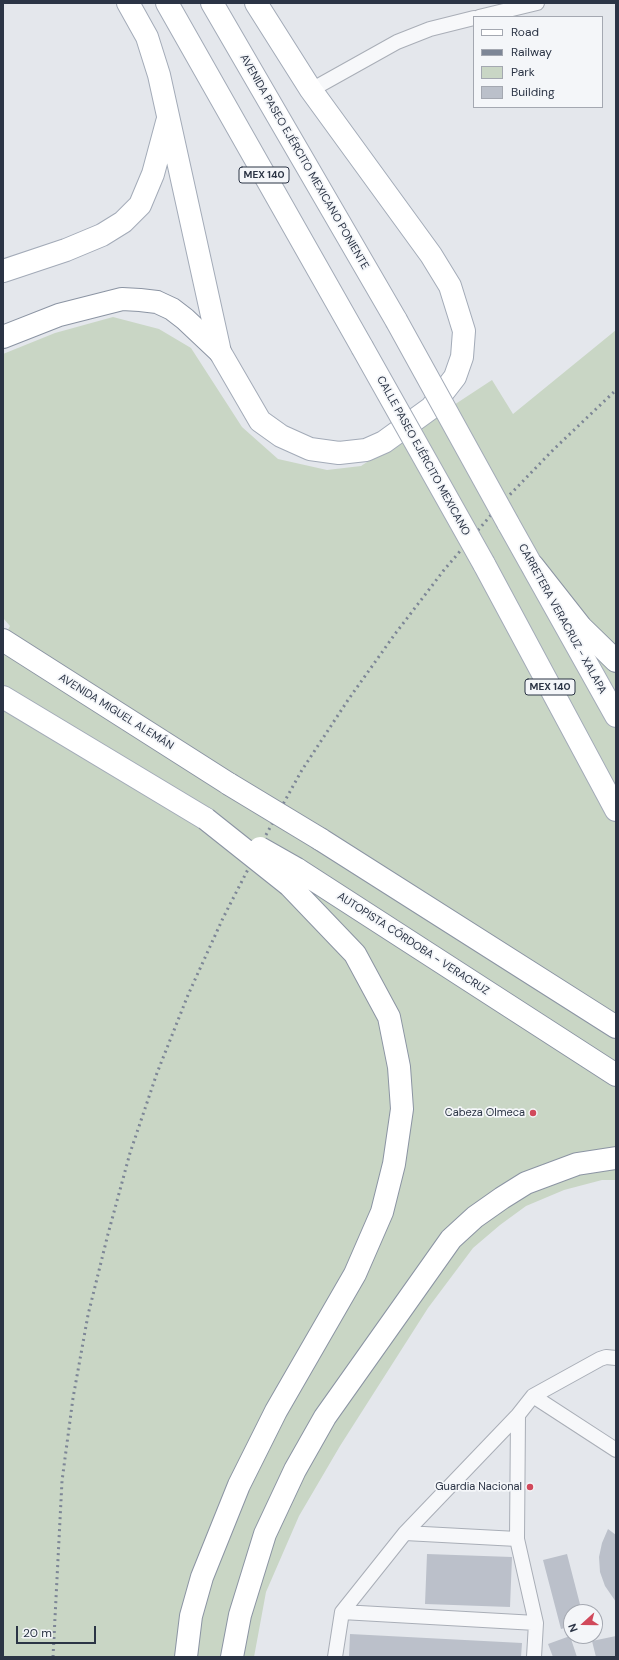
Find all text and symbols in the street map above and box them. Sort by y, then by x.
legend [473,16,603,108]
text: Road [511,24,539,40]
text: Railway [511,44,552,60]
street label: AVENIDA PASEO EJÉRCITO MEXICANO PONIENTE [237,52,371,272]
text: Park [511,64,535,80]
text: Building [511,84,555,100]
road number: MEX 140 [239,167,289,183]
street label: CALLE PASEO EJÉRCITO MEXICANO [373,374,473,538]
street label: CARRETERA VERACRUZ - XALAPA [515,542,609,696]
street label: AVENIDA MIGUEL ALEMÁN [56,671,176,753]
road number: MEX 140 [525,679,575,695]
street label: AUTOPISTA CÓRDOBA - VERACRUZ [335,890,491,998]
place label: Cabeza Olmeca [445,1106,525,1120]
marker: Cabeza Olmeca [528,1108,538,1118]
place label: Guardia Nacional [435,1480,522,1494]
marker: Guardia Nacional [525,1482,535,1492]
north arrow [563,1604,603,1644]
scale bar [18,1618,98,1644]
text: N [565,1622,581,1634]
text: 20 m [23,1625,52,1641]

